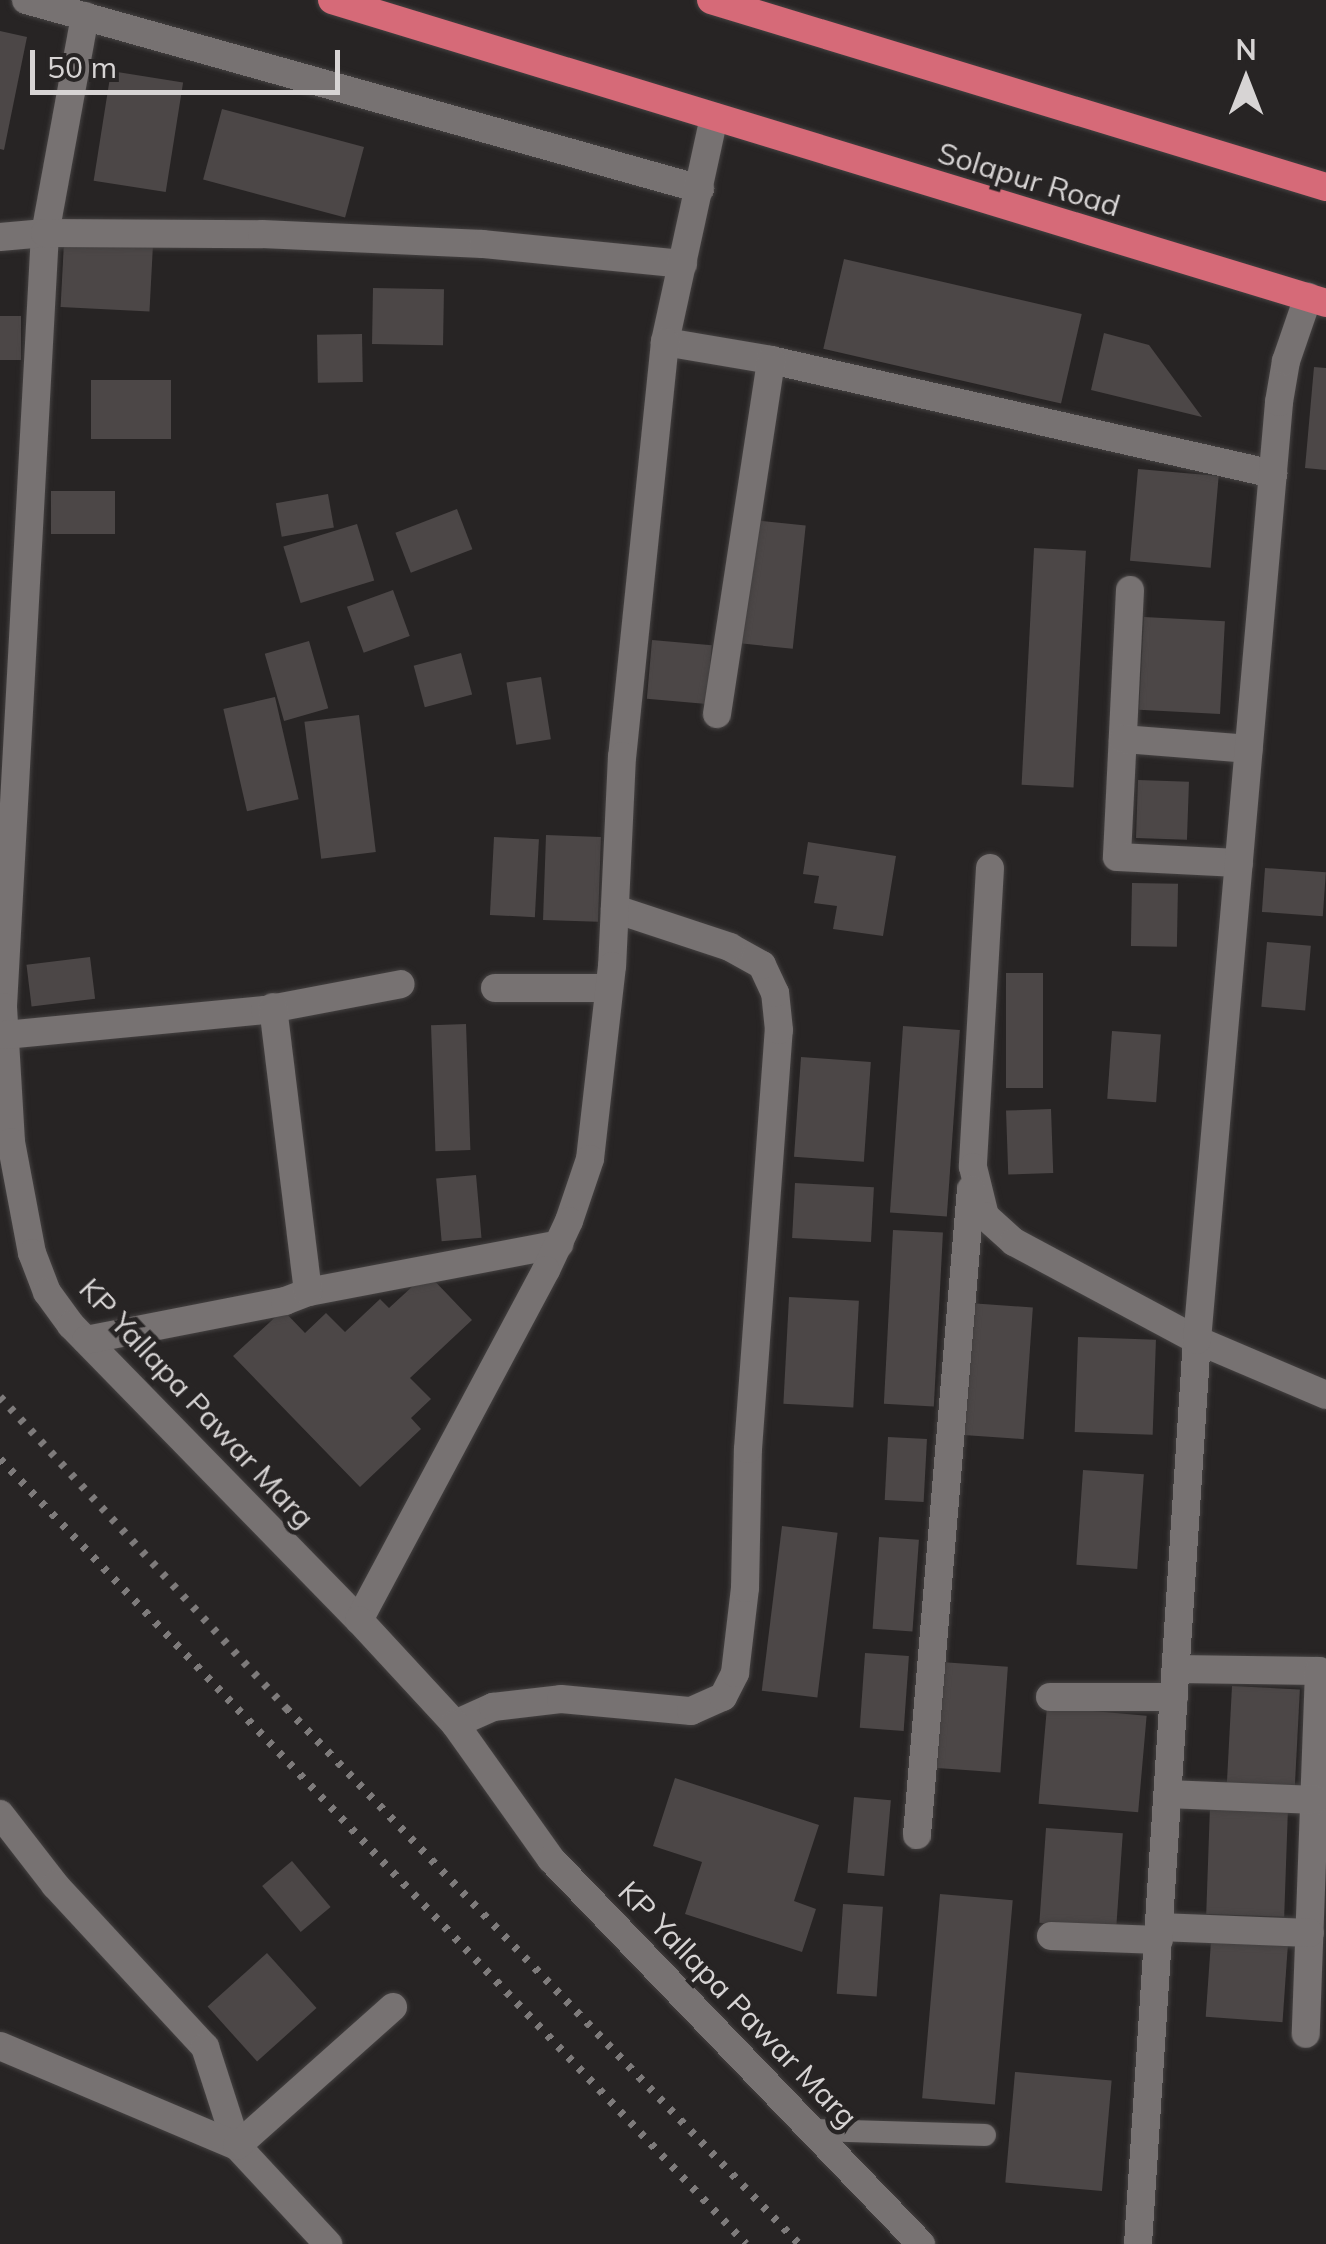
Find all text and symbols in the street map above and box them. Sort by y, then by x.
scale bar [35,30,345,92]
north arrow [1196,30,1296,130]
text: N [1235,32,1257,67]
text: 50 m [47,48,117,86]
street label: Solapur Road [934,134,1124,224]
street label: KP Yallapa Pawar Marg [72,1271,322,1535]
street label: KP Yallapa Pawar Marg [611,1873,865,2135]

